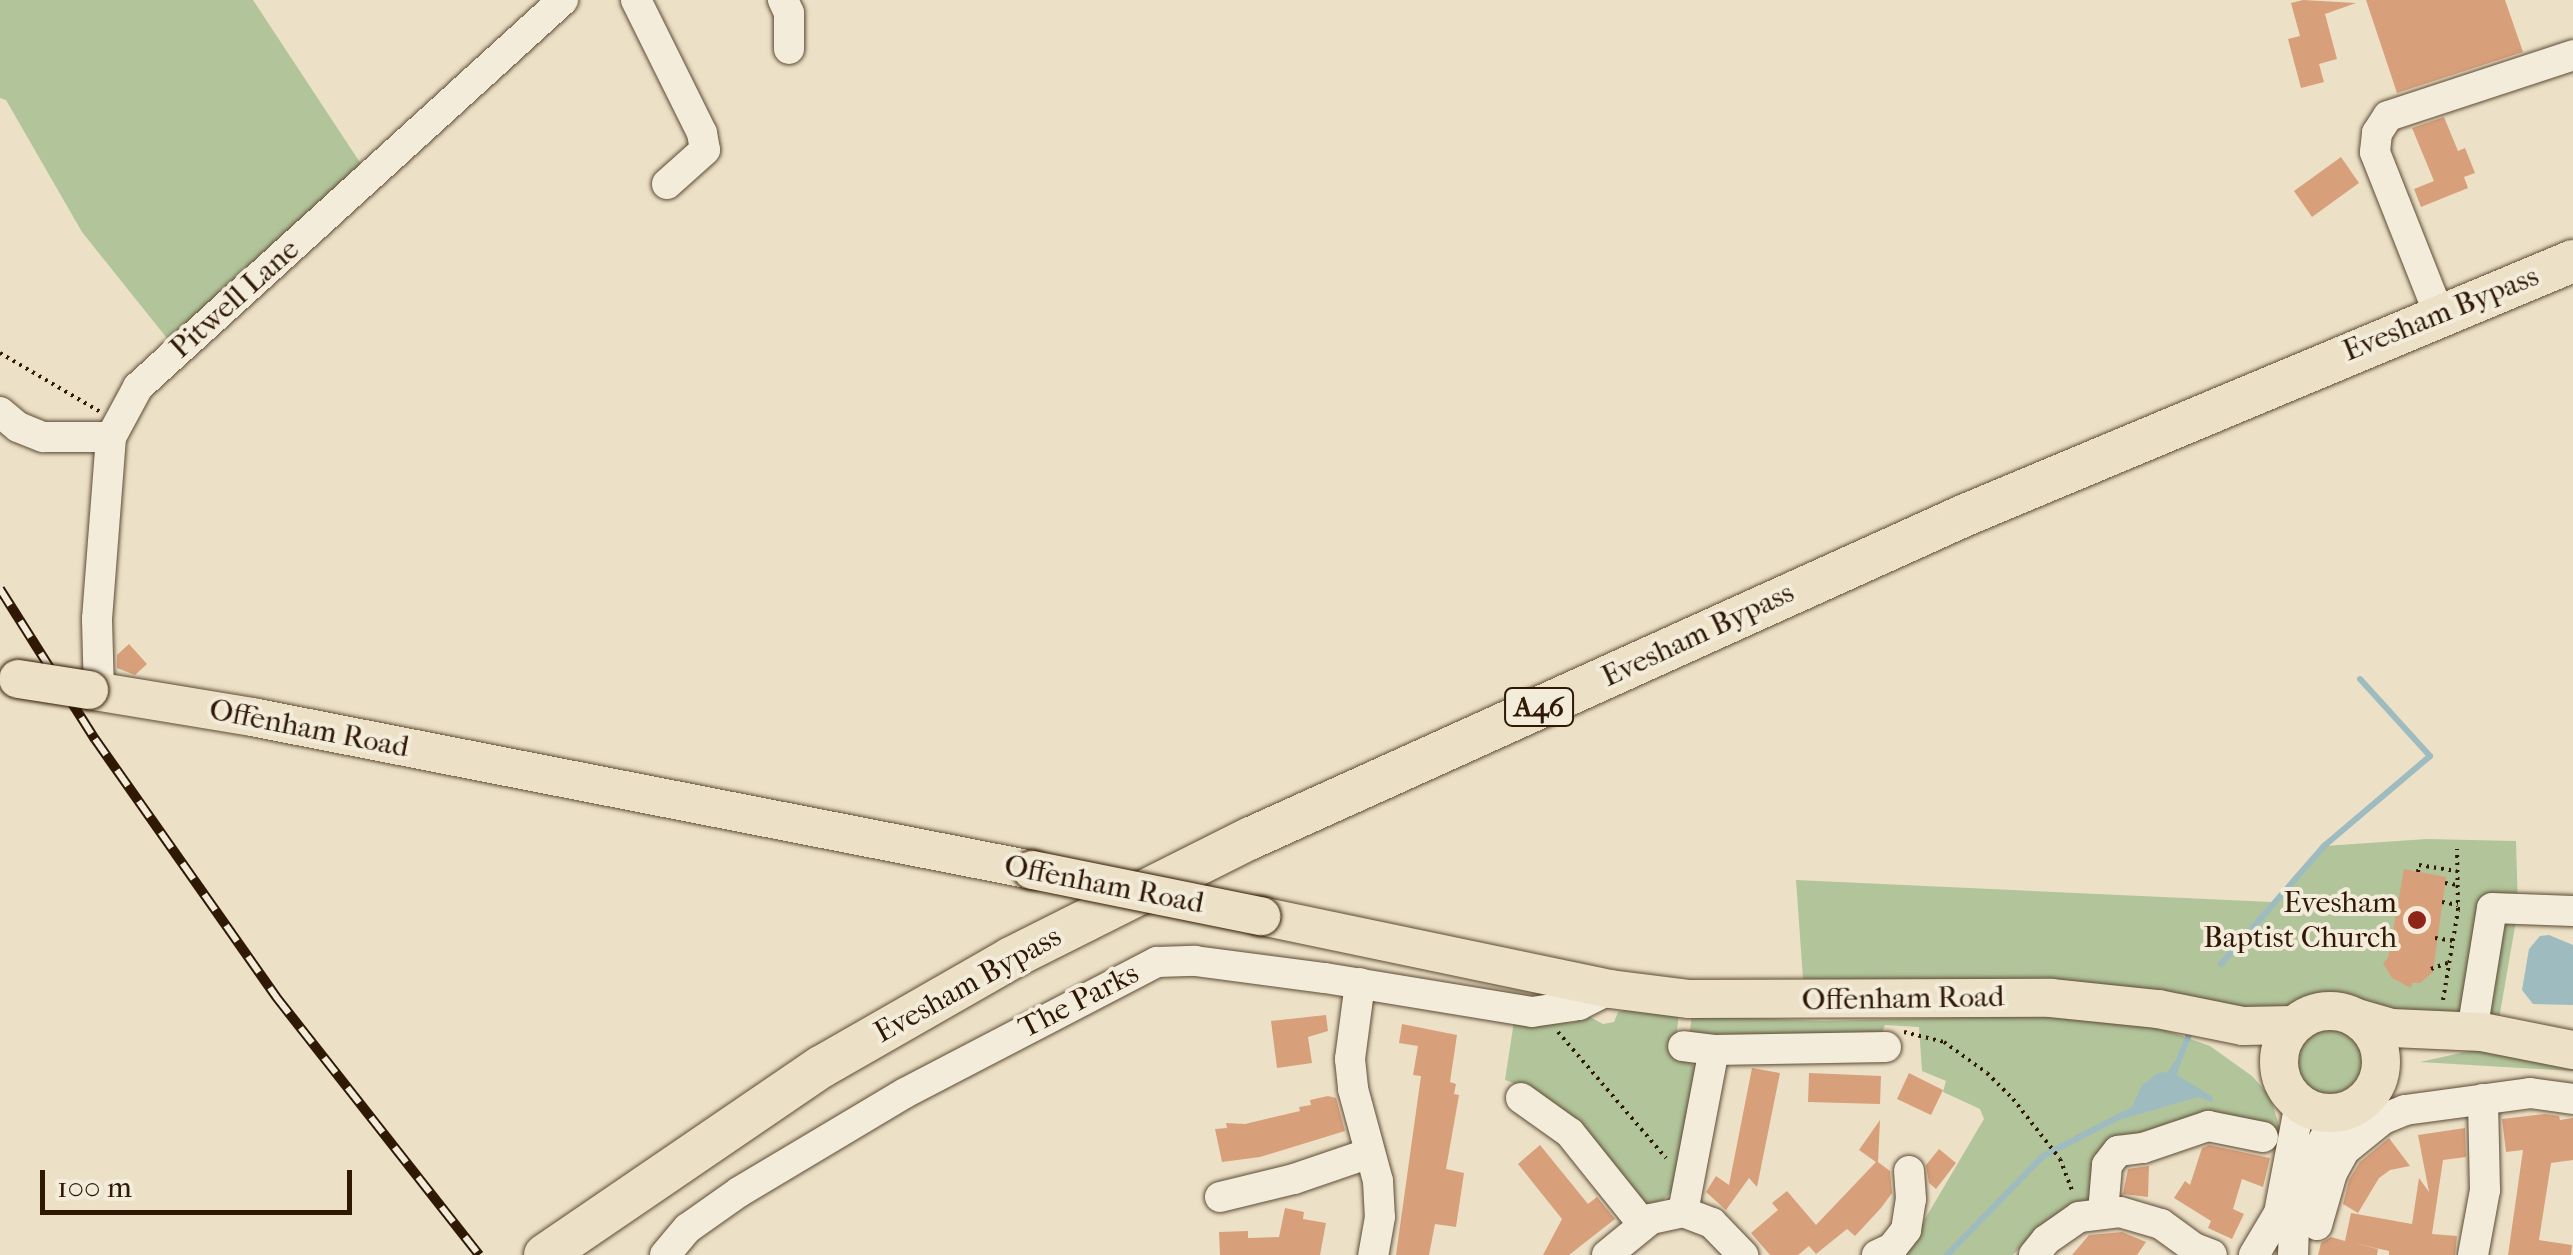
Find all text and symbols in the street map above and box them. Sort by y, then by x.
street label: Pitwell Lane [163,232,307,366]
street label: Evesham Bypass [2338,258,2544,370]
street label: Evesham Bypass [1596,575,1800,695]
road number: A46 [1504,684,1574,730]
street label: Offenham Road [206,692,412,766]
street label: Offenham Road [1001,848,1207,922]
place label: Evesham Baptist Church [2203,885,2397,956]
marker: Evesham Baptist Church [2406,909,2428,931]
street label: Evesham Bypass [868,919,1068,1051]
street label: The Parks [1013,956,1145,1046]
street label: Offenham Road [1801,979,2005,1019]
scale bar [45,1150,358,1212]
text: 100 m [57,1170,132,1205]

